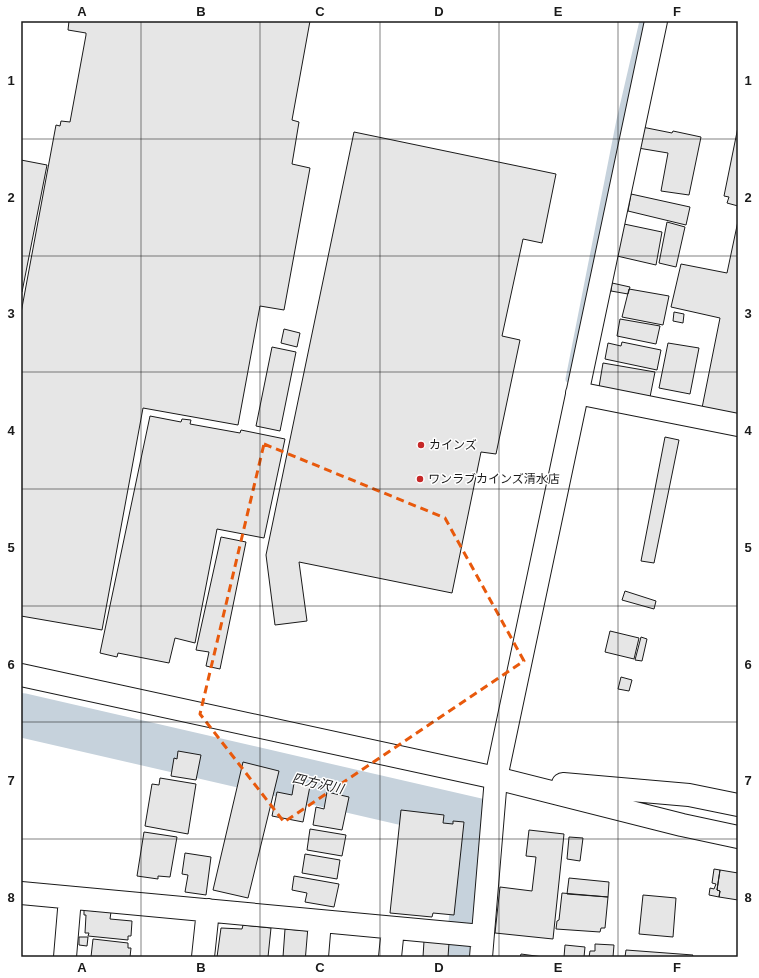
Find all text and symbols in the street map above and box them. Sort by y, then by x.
text: A [77,4,87,19]
text: B [196,4,206,19]
text: C [315,4,325,19]
text: D [434,4,444,19]
text: E [554,4,563,19]
text: F [673,4,681,19]
text: 1 [7,73,15,88]
text: 1 [744,73,752,88]
text: 2 [7,190,15,205]
text: 2 [744,190,752,205]
text: 3 [7,306,15,321]
text: 3 [744,306,752,321]
text: 4 [7,423,15,438]
text: 4 [744,423,752,438]
place label: カインズ [429,438,477,452]
marker: カインズ [416,440,426,450]
place label: ワンラブカインズ清水店 [428,472,560,486]
marker: ワンラブカインズ清水店 [415,474,425,484]
text: 5 [7,540,15,555]
text: 5 [744,540,752,555]
text: 6 [7,657,15,672]
text: 6 [744,657,752,672]
water label: 四方沢川 [291,770,347,797]
text: 7 [7,773,15,788]
text: 7 [744,773,752,788]
text: 8 [7,890,15,905]
text: 8 [744,890,752,905]
text: A [77,960,87,975]
text: B [196,960,206,975]
text: C [315,960,325,975]
text: D [434,960,444,975]
text: E [554,960,563,975]
text: F [673,960,681,975]

